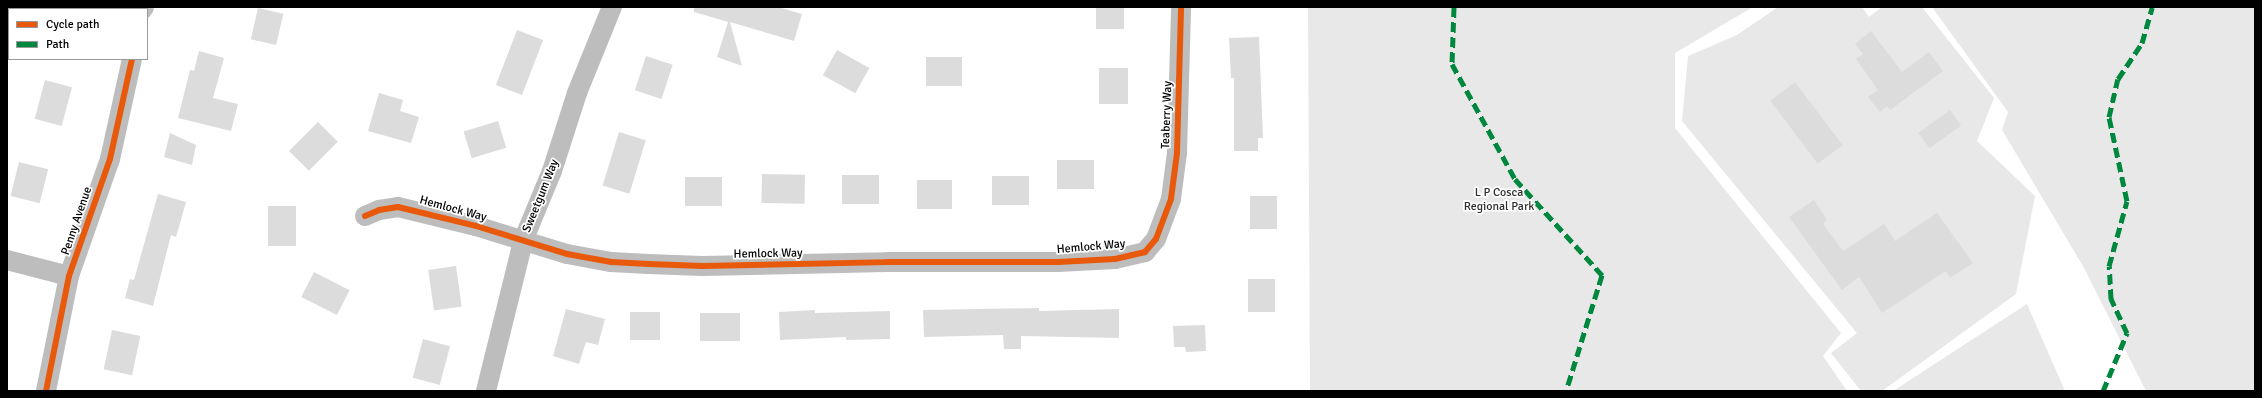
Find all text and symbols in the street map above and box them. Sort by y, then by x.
legend [8,8,148,60]
text: Cycle path [46,17,99,32]
text: Path [46,37,69,52]
street label: Teaberry Way [1159,81,1175,149]
street label: Sweetgum Way [520,157,562,235]
street label: Penny Avenue [59,185,95,257]
park label: L P Cosca Regional Park [1464,186,1534,214]
street label: Hemlock Way [418,193,488,225]
street label: Hemlock Way [1056,237,1126,257]
street label: Hemlock Way [733,246,803,262]

